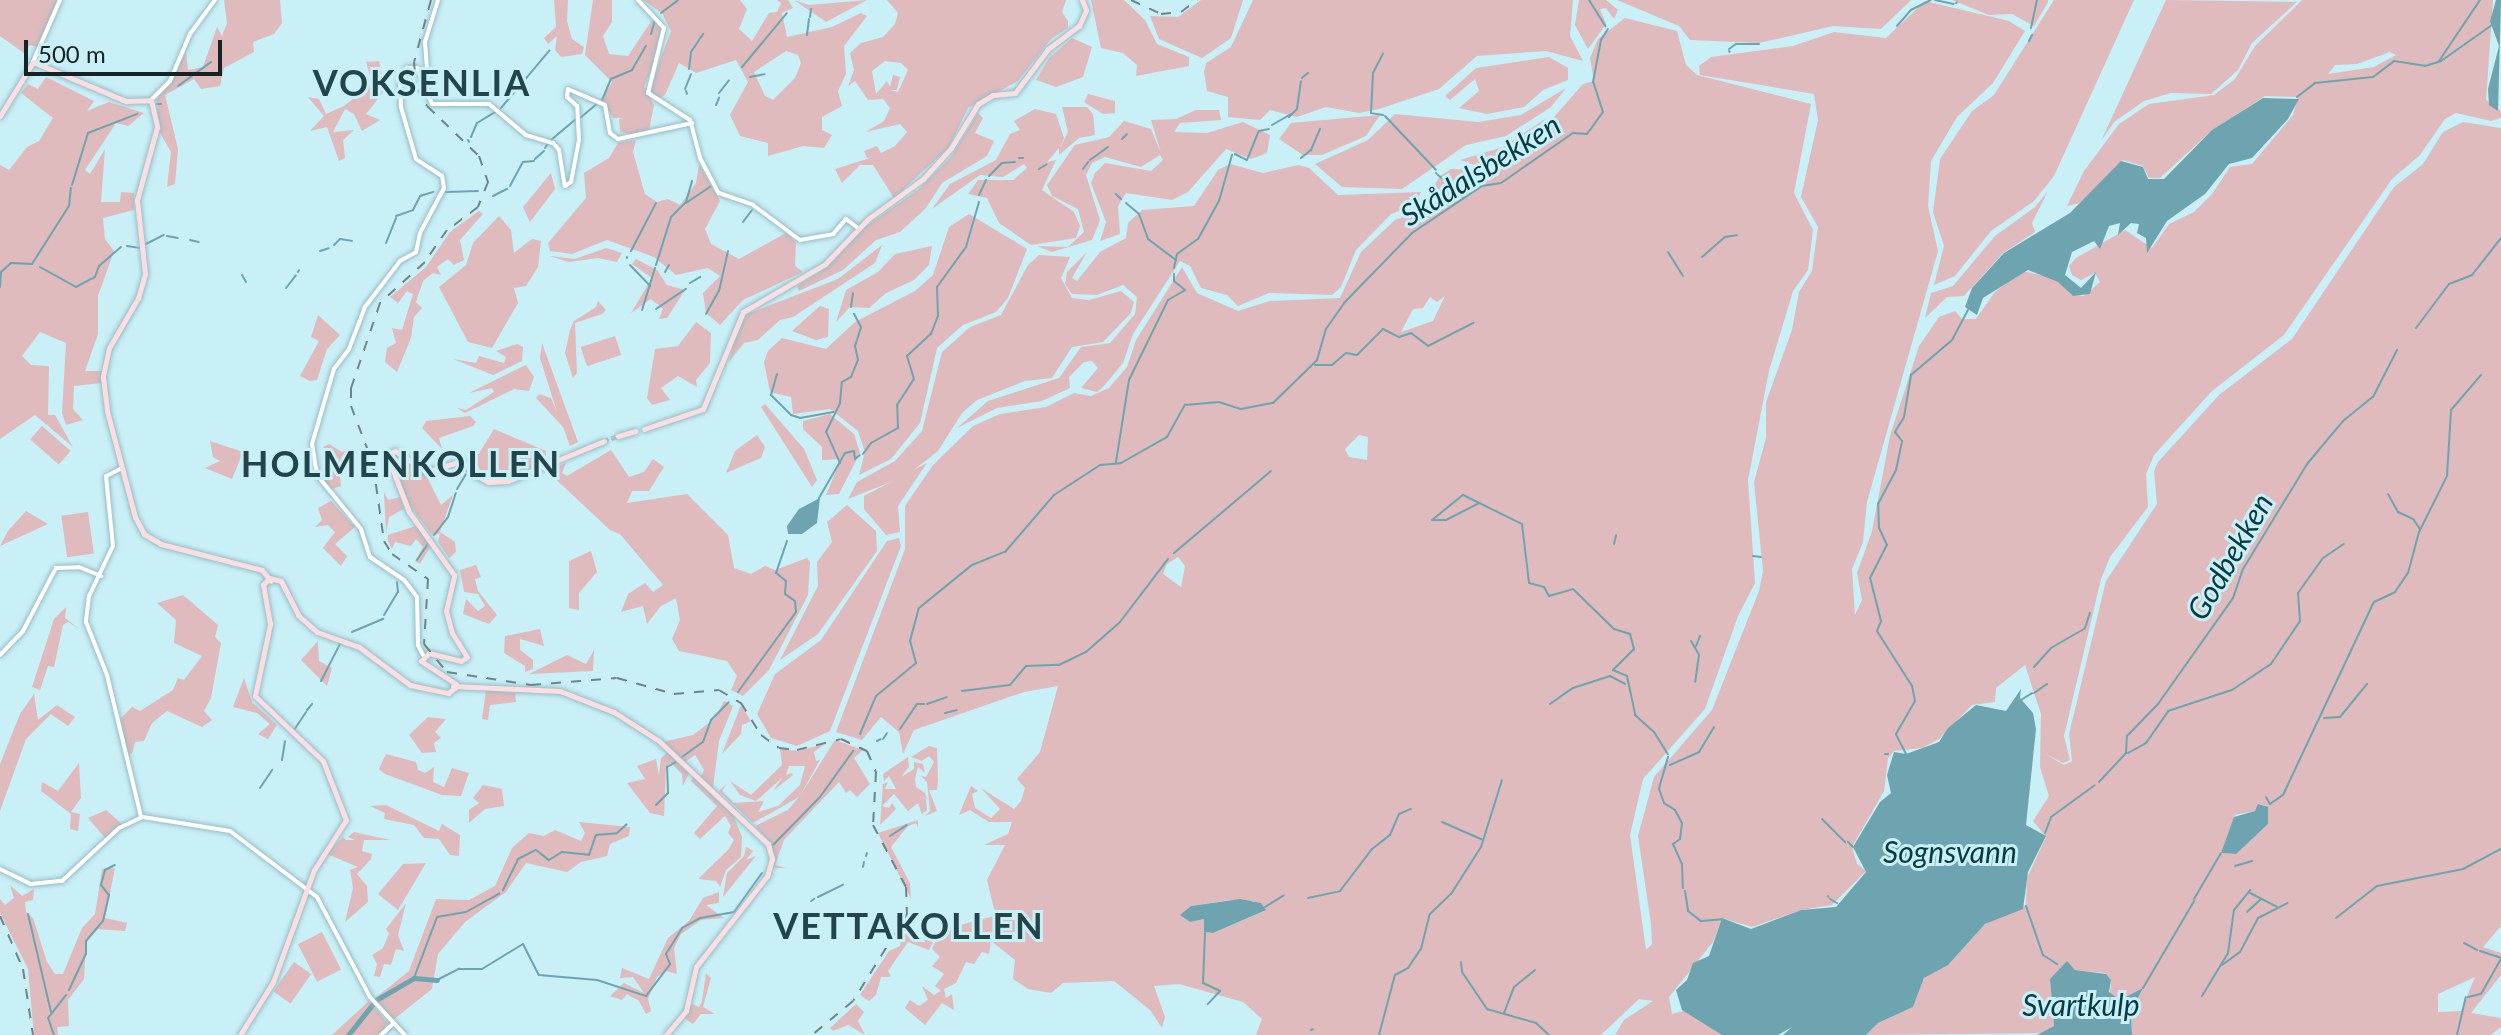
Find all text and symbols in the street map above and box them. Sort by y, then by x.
scale bar [28,24,226,74]
text: 500 m [38,39,106,68]
district label: VOKSENLIA [313,61,531,105]
water label: Skådalsbekken [1393,106,1567,232]
district label: HOLMENKOLLEN [241,442,561,486]
water label: Godbekken [2178,486,2280,626]
water label: Sognsvann [1883,833,2017,869]
district label: VETTAKOLLEN [773,904,1045,948]
water label: Svartkulp [2022,986,2140,1022]

